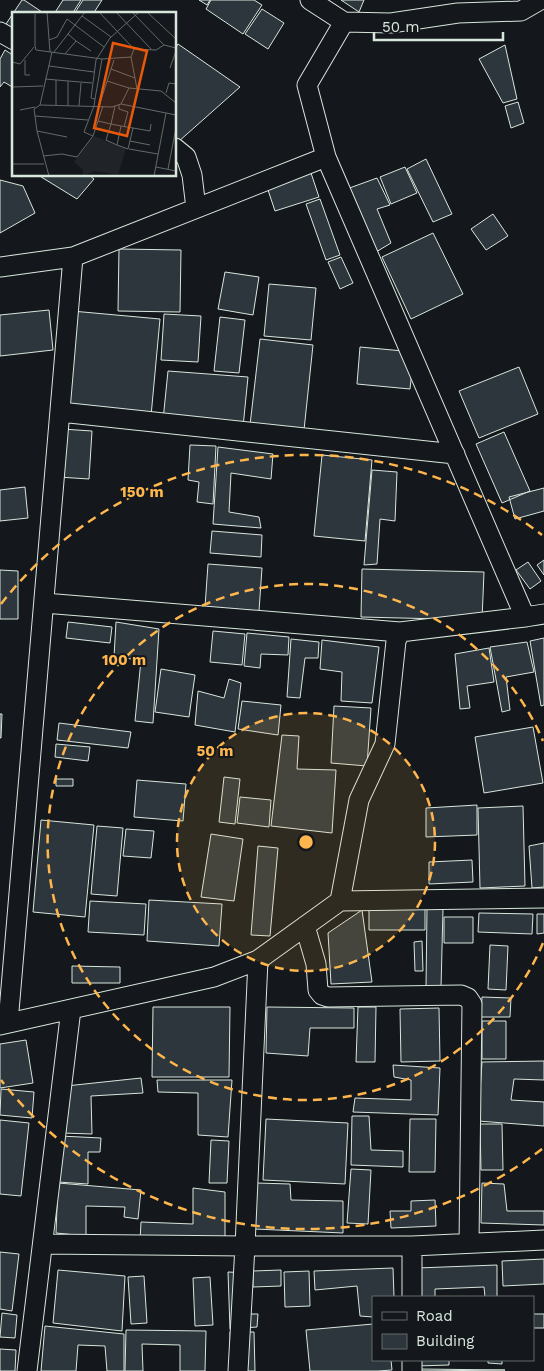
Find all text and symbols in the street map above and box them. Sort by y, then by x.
scale bar [374,10,503,42]
inset map [12,12,176,176]
text: 50 m [382,18,419,36]
text: 150 m [120,483,164,501]
text: 100 m [102,651,146,669]
text: 50 m [197,742,233,760]
centre of rings [297,833,315,851]
legend [372,1296,534,1361]
text: Road [416,1307,453,1325]
text: Building [416,1332,474,1350]

